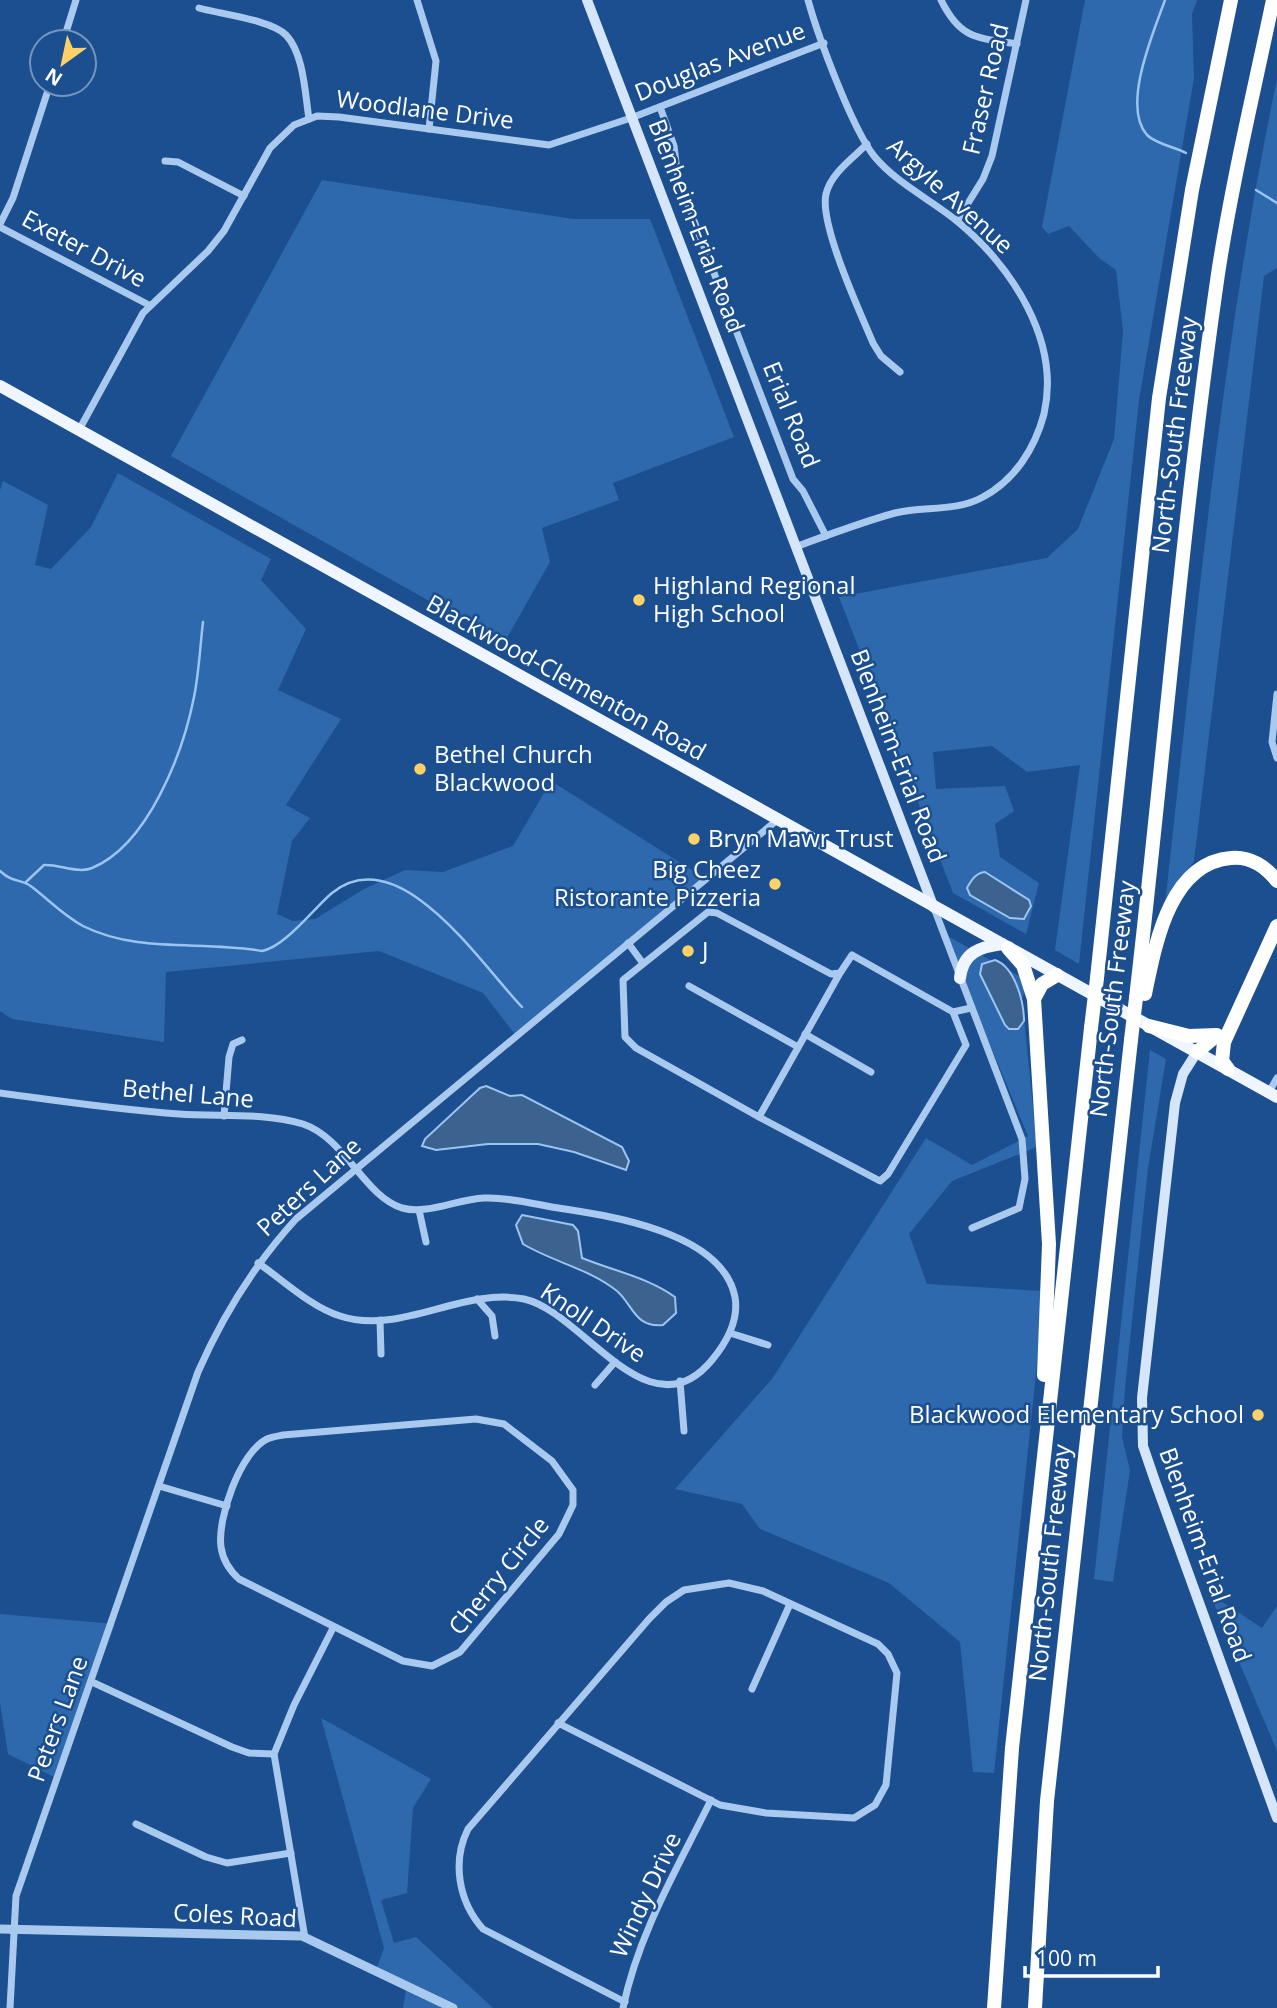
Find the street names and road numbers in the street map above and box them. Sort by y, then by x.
street label: Douglas Avenue [629,13,810,108]
street label: Fraser Road [953,20,1016,158]
street label: Woodlane Drive [335,81,516,136]
street label: Blenheim-Erial Road [641,114,753,337]
street label: Argyle Avenue [881,129,1021,260]
street label: Exeter Drive [17,201,153,294]
street label: North-South Freeway [1143,314,1205,555]
street label: Erial Road [756,356,829,473]
street label: Blackwood-Clementon Road [421,586,713,768]
street label: Blenheim-Erial Road [843,644,955,867]
street label: North-South Freeway [1081,878,1143,1119]
street label: Bethel Lane [121,1070,255,1115]
street label: Peters Lane [249,1129,367,1243]
street label: Knoll Drive [534,1274,653,1369]
street label: North-South Freeway [1020,1442,1077,1683]
street label: Blenheim-Erial Road [1152,1443,1261,1666]
street label: Cherry Circle [440,1509,556,1641]
street label: Peters Lane [19,1651,95,1786]
street label: Windy Drive [601,1826,688,1962]
street label: Coles Road [172,1895,298,1934]

